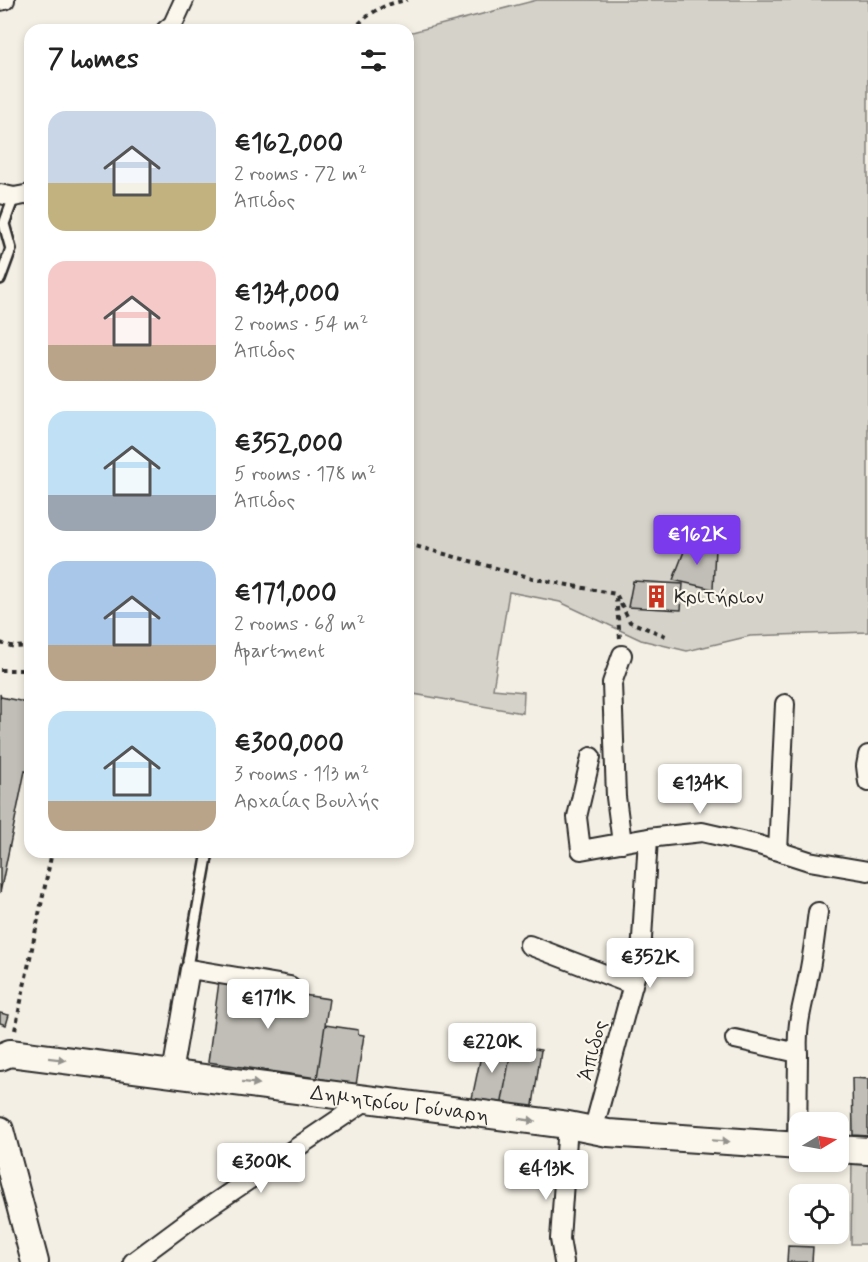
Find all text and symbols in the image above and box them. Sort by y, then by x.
text: 7 homes [48,43,139,77]
icon: filters [357,44,390,77]
text: €162,000 [234,127,343,161]
icon: home [96,135,168,207]
text: 2 rooms · 72 m² [234,161,367,188]
text: Άπιδος [234,188,295,215]
text: €134,000 [234,277,340,311]
icon: home [96,285,168,357]
text: 2 rooms · 54 m² [234,311,368,338]
text: Άπιδος [234,338,295,365]
text: €352,000 [234,427,343,461]
icon: home [96,435,168,507]
text: 5 rooms · 178 m² [234,461,376,488]
text: Άπιδος [234,488,295,515]
pin: €162K [655,515,739,566]
text: €162K [667,521,727,548]
text: €171,000 [234,577,337,611]
building icon: Κριτήριον [643,583,669,609]
place label: Κριτήριον [674,584,764,611]
icon: home [96,585,168,657]
text: 2 rooms · 68 m² [234,611,365,638]
text: Apartment [234,638,325,665]
text: €300,000 [234,727,344,761]
icon: home [96,735,168,807]
text: 3 rooms · 113 m² [234,761,369,788]
pin: €134K [658,764,742,815]
text: €134K [672,770,728,797]
text: Αρχαίας Βουλής [234,788,379,815]
pin: €352K [608,938,692,989]
text: €352K [621,944,679,971]
pin: €171K [226,979,310,1030]
text: €171K [241,985,295,1012]
street label: Άπιδος [572,1017,614,1084]
pin: €220K [450,1023,534,1074]
text: €220K [462,1029,522,1056]
one-way arrow [48,1054,67,1063]
one-way arrow [241,1078,260,1088]
street label: Δημητρίου Γούναρη [309,1080,491,1130]
north arrow [789,1112,849,1172]
map controls [789,1112,849,1244]
one-way arrow [518,1115,537,1124]
one-way arrow [711,1136,730,1146]
pin: €300K [219,1143,303,1194]
text: €300K [231,1149,291,1176]
pin: €413K [504,1150,588,1201]
text: €413K [518,1156,574,1183]
button: locate [789,1184,849,1244]

